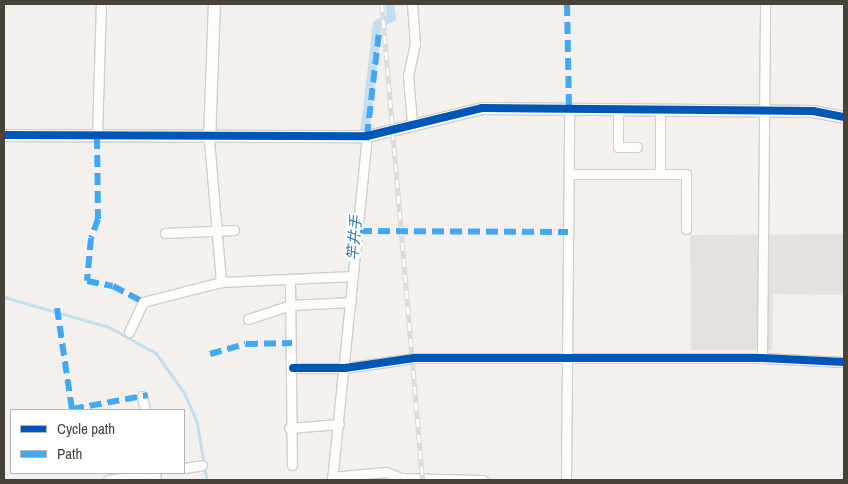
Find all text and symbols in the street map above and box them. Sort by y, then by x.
water label: 竿井手 [343,215,365,261]
legend [10,409,185,474]
text: Cycle path [57,418,115,439]
text: Path [57,443,82,464]

